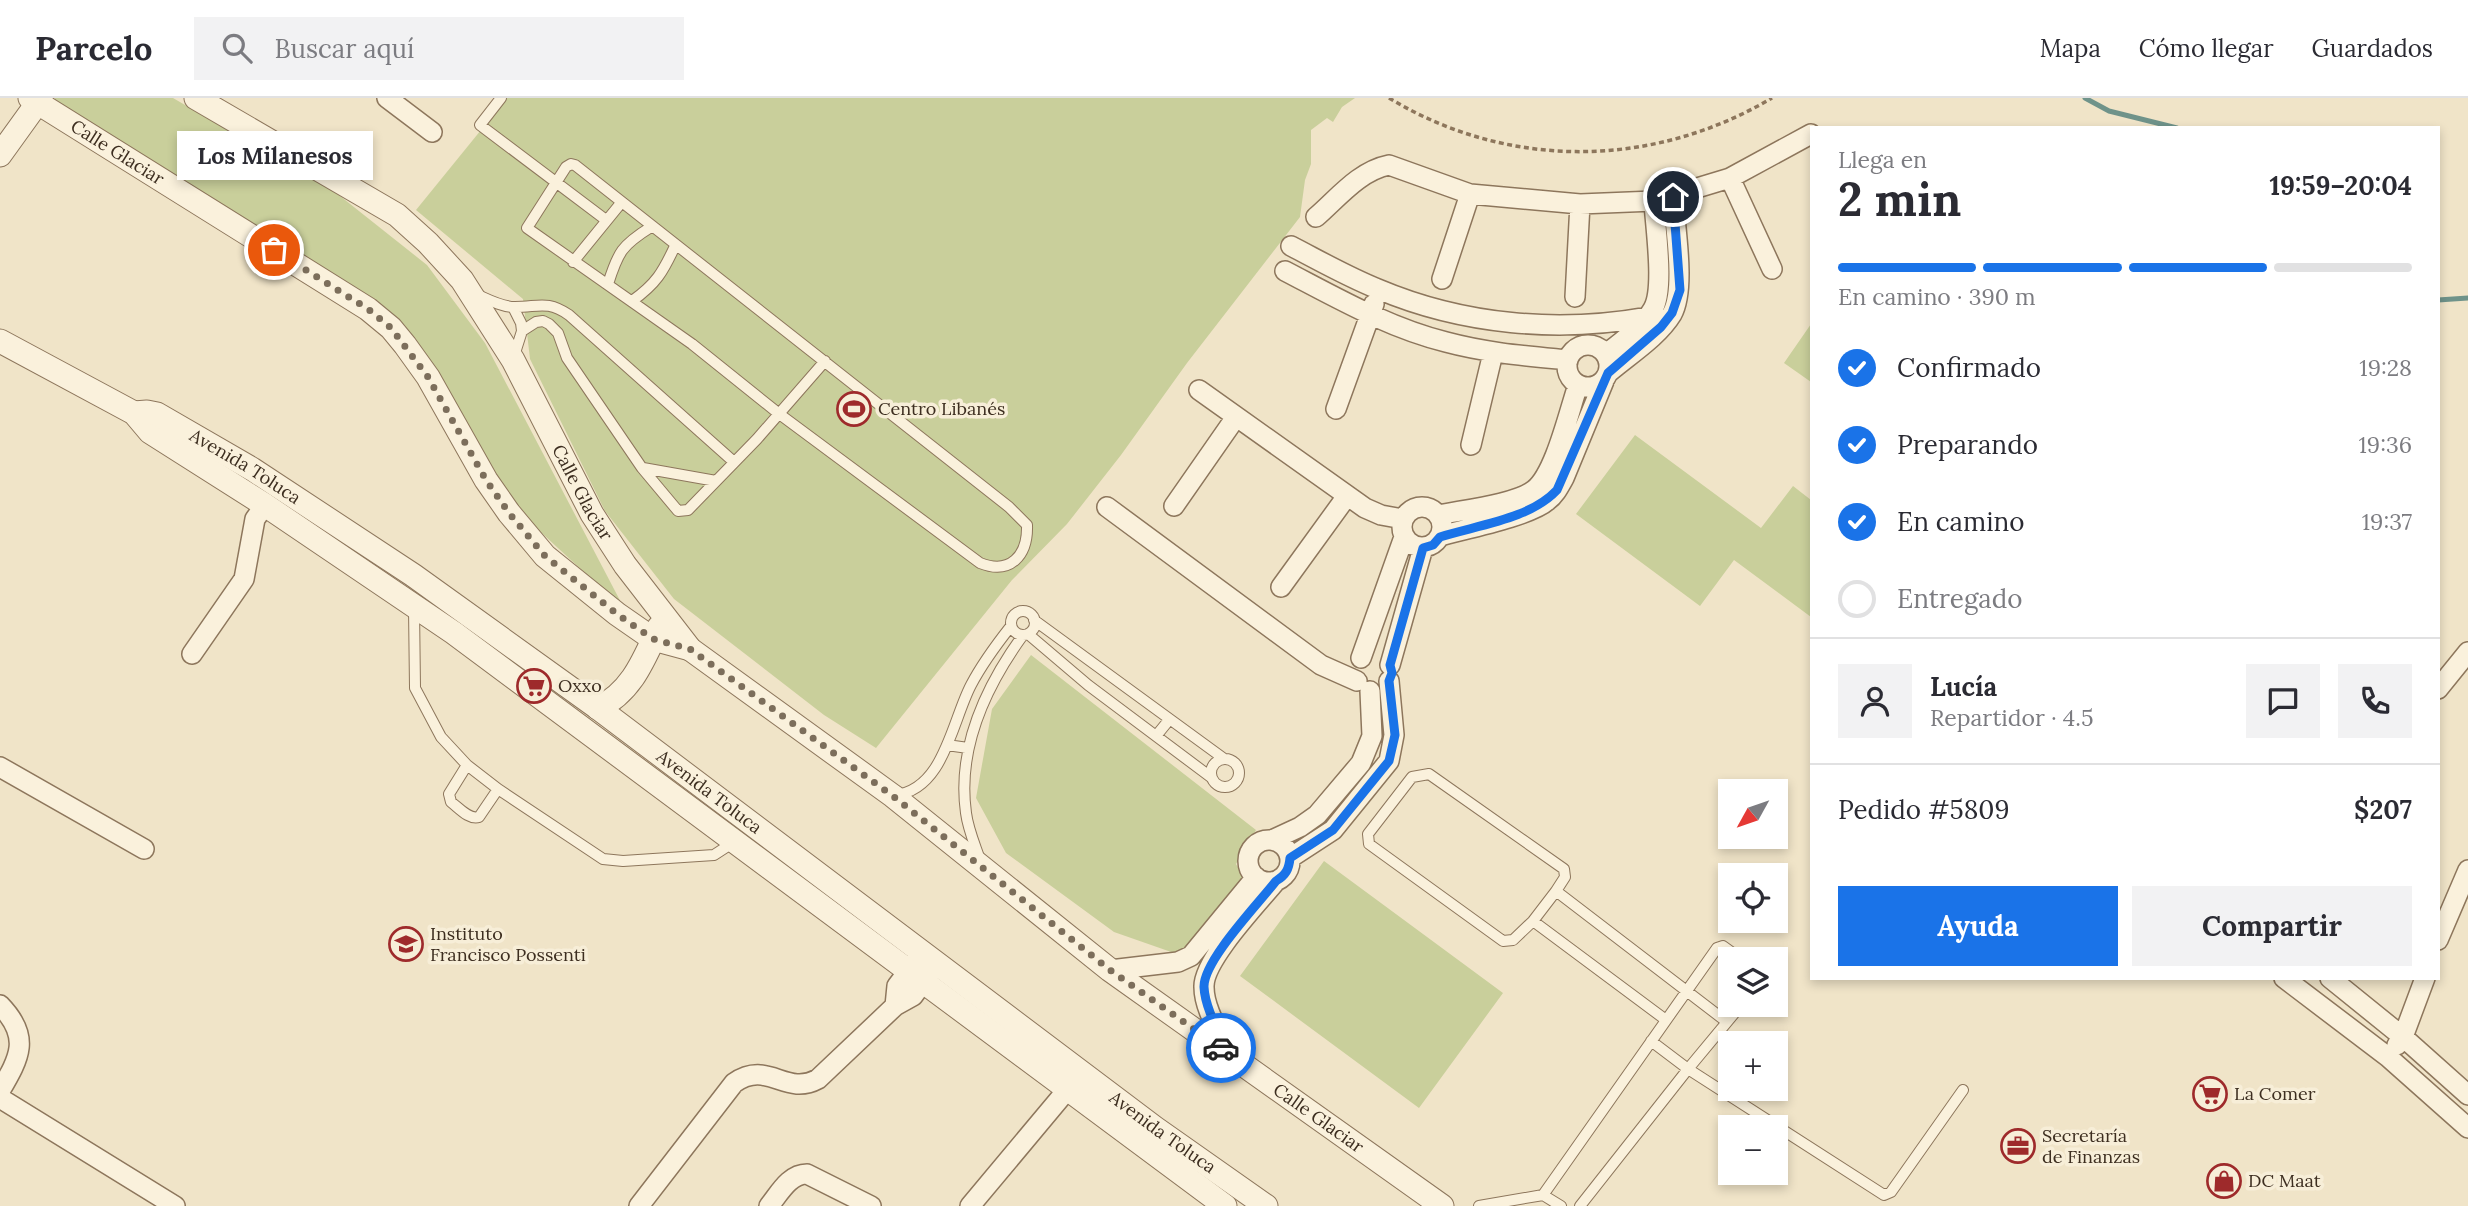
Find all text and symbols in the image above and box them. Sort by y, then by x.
search box [194,17,684,80]
text: Parcelo [35,27,152,69]
icon: search [218,29,256,67]
text: Buscar aquí [274,32,414,65]
text: Mapa [2040,33,2101,64]
text: Cómo llegar [2139,33,2274,64]
text: Guardados [2312,33,2433,64]
street label: Calle Glaciar [67,114,169,190]
callout: Los Milanesos [176,131,372,180]
text: Los Milanesos [197,141,353,170]
text: Llega en [1838,145,1927,174]
pin [1643,167,1703,227]
text: 19:59–20:04 [2269,169,2412,202]
text: 2 min [1838,170,1961,229]
icon: home [1654,178,1692,216]
pin [244,220,304,280]
icon: bag [255,231,293,269]
text: En camino · 390 m [1838,282,2036,311]
icon: check [1838,349,1876,387]
text: Confirmado [1897,351,2041,384]
text: 19:28 [2359,353,2412,382]
sports icon: Centro Libanés [835,390,873,428]
place label: Centro Libanés [878,397,1005,420]
street label: Avenida Toluca [185,423,305,509]
icon: check [1838,426,1876,464]
text: Preparando [1897,428,2038,461]
text: 19:36 [2358,430,2412,459]
street label: Calle Glaciar [547,440,618,545]
icon: check [1838,503,1876,541]
text: En camino [1897,505,2025,538]
text: 19:37 [2362,507,2412,536]
text: Entregado [1897,582,2023,615]
button: person [1838,664,1912,738]
button: chat [2246,664,2320,738]
button: phone [2338,664,2412,738]
supermarket icon: Oxxo [515,667,553,705]
text: Lucía [1930,670,1997,703]
place label: Oxxo [558,674,602,697]
text: Repartidor · 4.5 [1930,703,2094,732]
street label: Avenida Toluca [652,744,767,839]
north arrow [1718,779,1788,849]
map controls [1718,779,1788,1185]
text: Pedido #5809 [1838,793,2009,826]
text: $207 [2354,793,2412,826]
button: locate [1718,863,1788,933]
button: Ayuda [1838,886,2118,966]
button: Compartir [2132,886,2412,966]
place label: Instituto Francisco Possenti [430,922,586,966]
school or university icon: Instituto Francisco Possenti [387,925,425,963]
button: layers [1718,947,1788,1017]
courier [1186,1013,1256,1083]
icon: car [1202,1029,1240,1067]
button: + [1718,1031,1788,1101]
supermarket icon: La Comer [2191,1075,2229,1113]
street label: Calle Glaciar [1269,1078,1369,1158]
place label: La Comer [2234,1082,2316,1105]
street label: Avenida Toluca [1104,1085,1221,1178]
button: − [1718,1115,1788,1185]
place label: Secretaría de Finanzas [2042,1124,2140,1168]
office icon: Secretaría de Finanzas [1999,1127,2037,1165]
shop icon: DC Maat [2205,1162,2243,1200]
place label: DC Maat [2248,1169,2321,1192]

